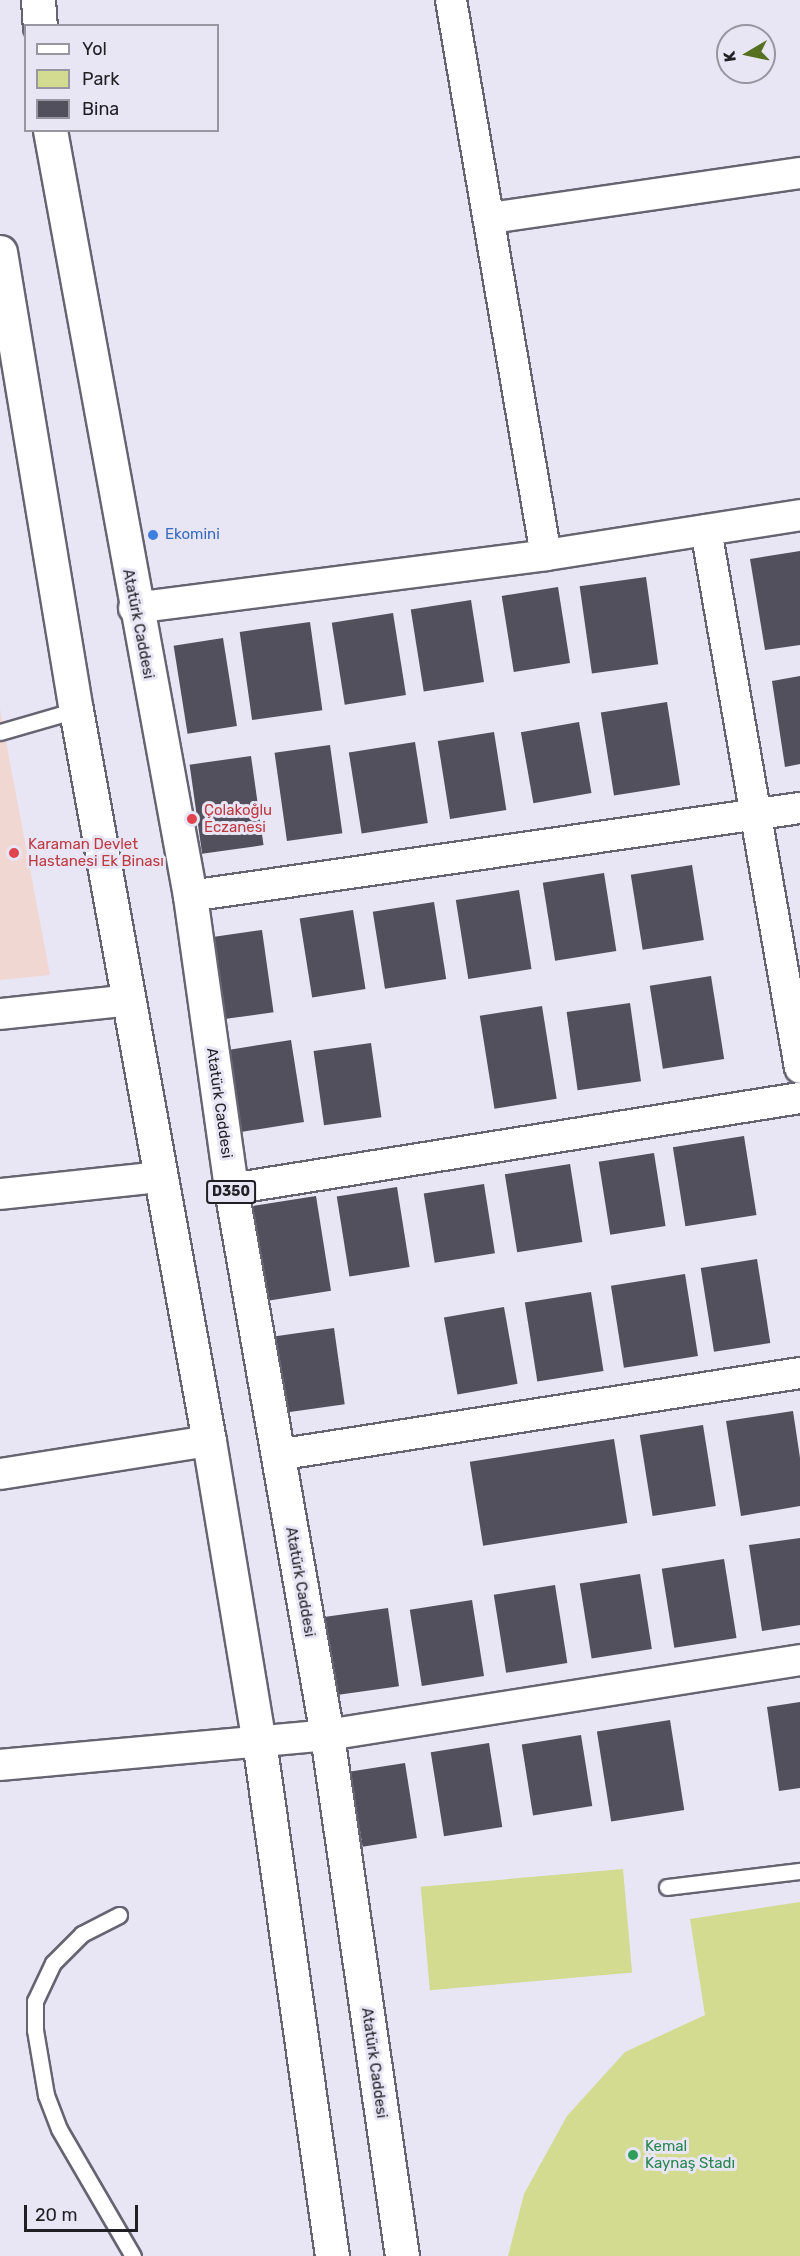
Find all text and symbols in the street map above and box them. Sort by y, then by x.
legend [24,24,219,132]
north arrow [716,24,776,84]
text: Yol [82,38,107,60]
text: K [719,50,740,63]
text: Park [82,68,119,90]
text: Bina [82,98,119,120]
place label: Ekomini [165,526,220,544]
marker: Ekomini [146,528,160,542]
street label: Atatürk Caddesi [119,568,157,680]
place label: Çolakoğlu Eczanesi [204,801,272,836]
marker: Çolakoğlu Eczanesi [185,812,199,826]
place label: Karaman Devlet Hastanesi Ek Binası [28,835,164,870]
marker: Karaman Devlet Hastanesi Ek Binası [5,844,23,862]
street label: Atatürk Caddesi [202,1047,236,1159]
road number: D350 [206,1181,256,1203]
street label: Atatürk Caddesi [281,1526,319,1638]
street label: Atatürk Caddesi [357,2007,391,2119]
place label: Kemal Kaynaş Stadı [645,2137,735,2172]
marker: Kemal Kaynaş Stadı [626,2148,640,2162]
scale bar [27,2193,141,2231]
text: 20 m [35,2204,77,2226]

